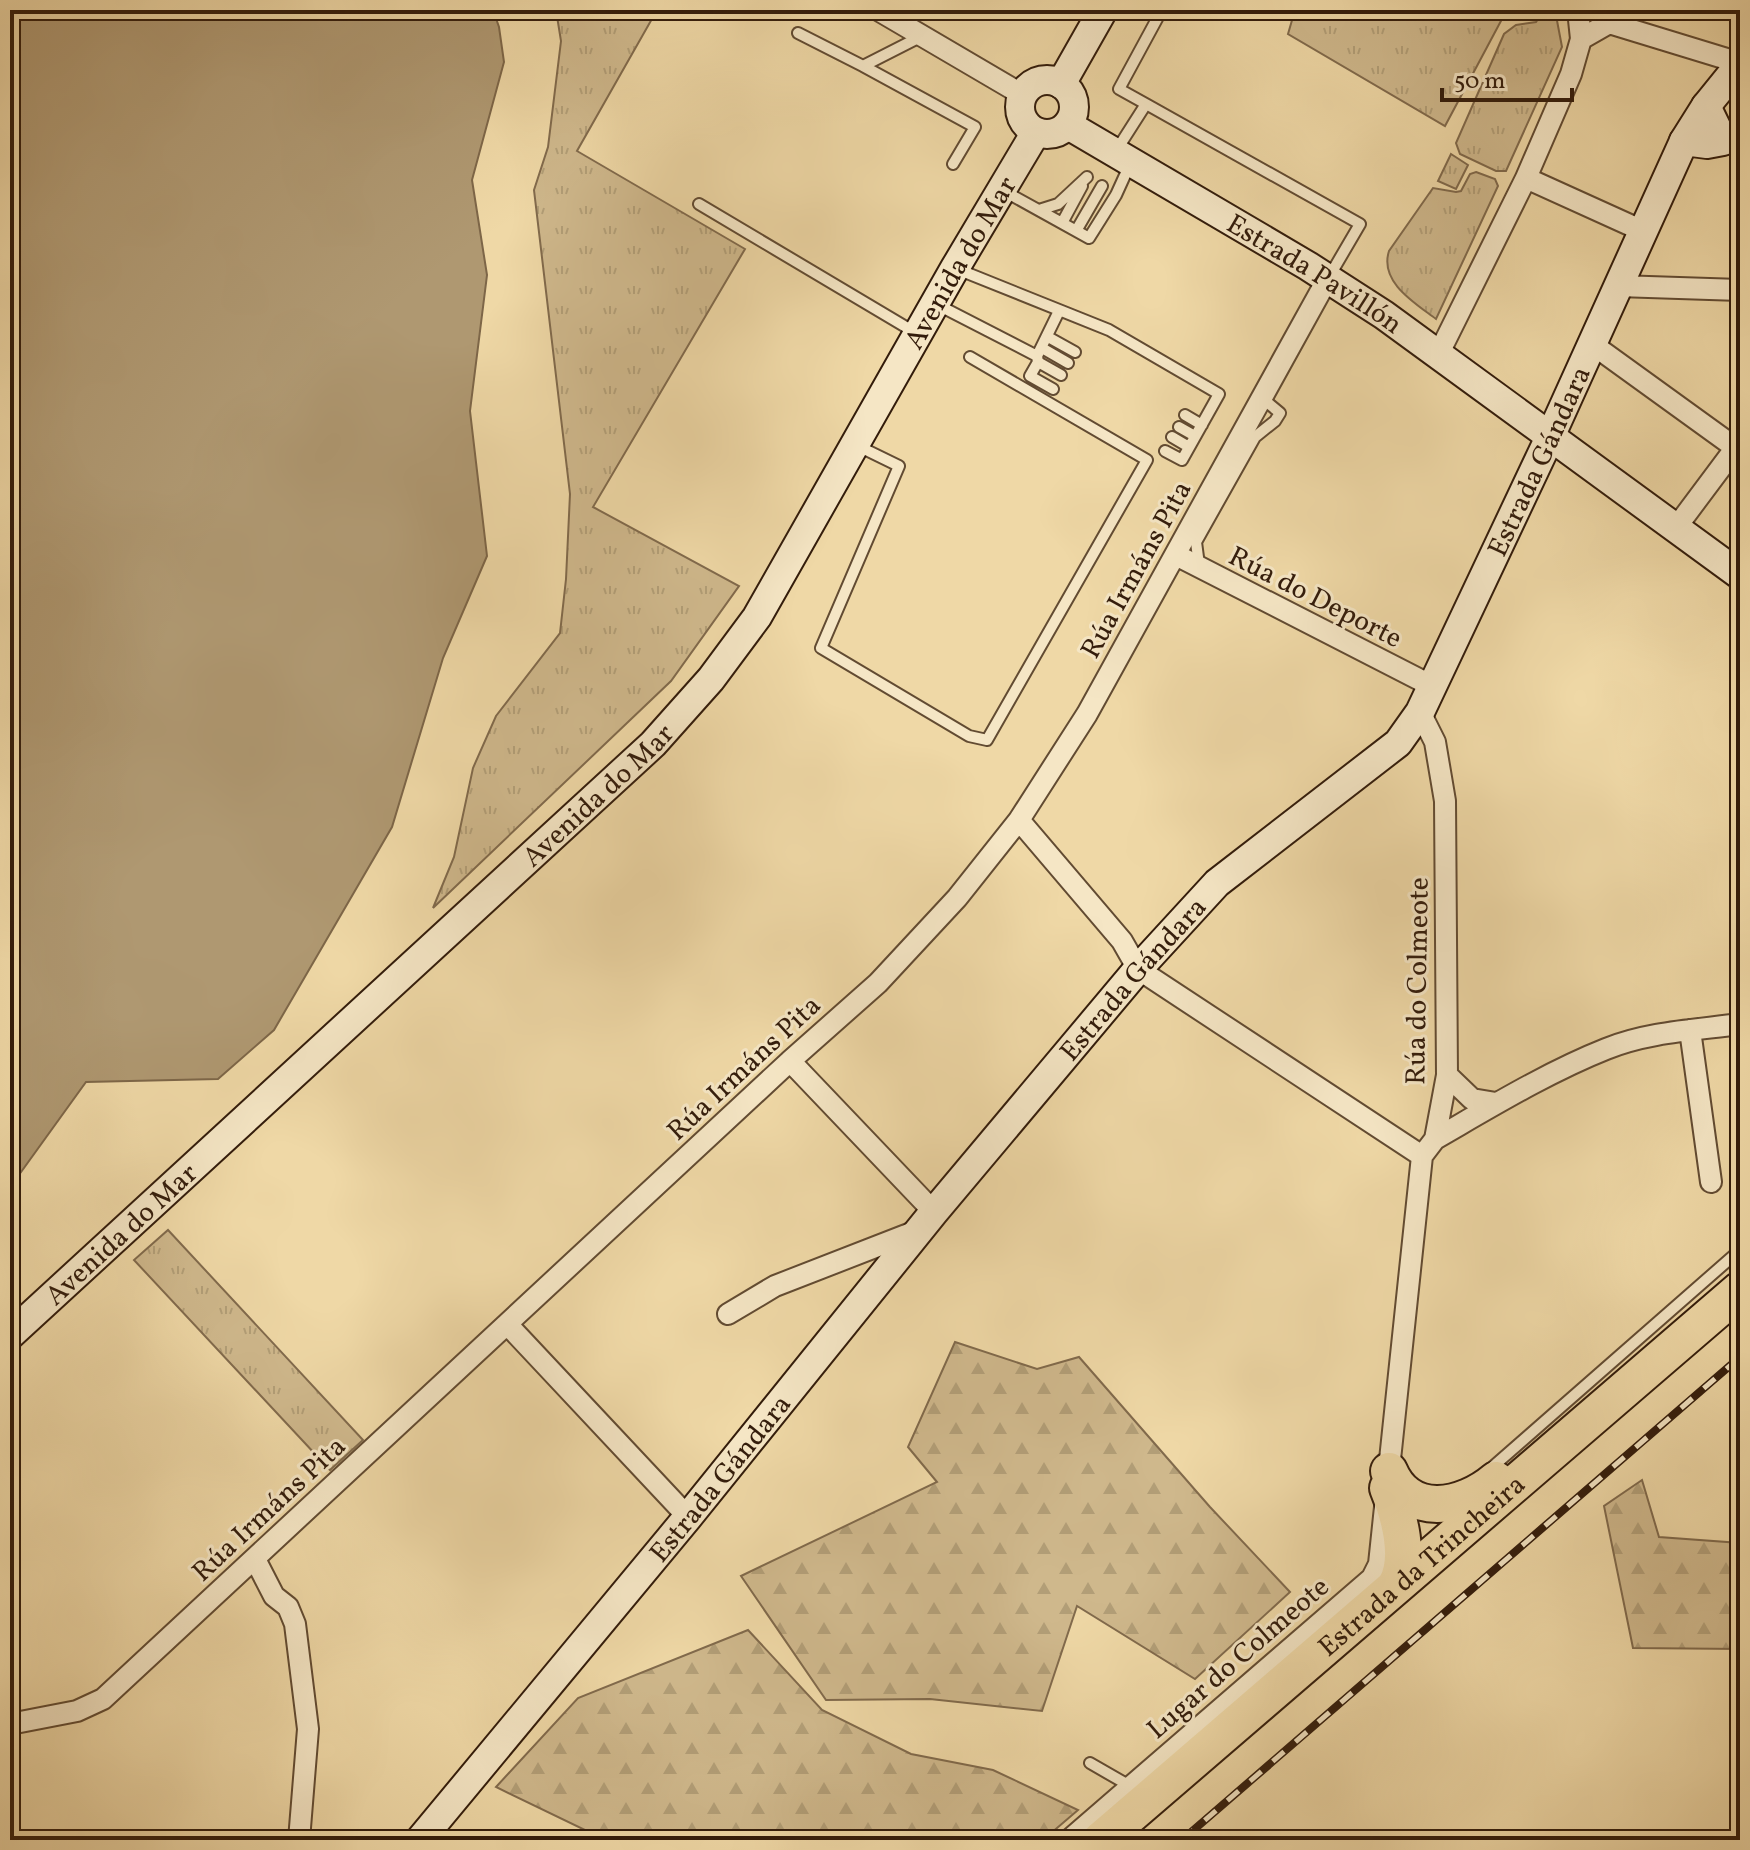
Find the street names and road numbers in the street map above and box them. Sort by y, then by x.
street label: Avenida do Mar [896,169,1027,357]
street label: Estrada Pavillón [1219,205,1410,344]
street label: Estrada Gándara [1479,360,1602,564]
street label: Rúa Irmáns Pita [1072,474,1202,666]
street label: Rúa do Deporte [1221,538,1408,659]
street label: Avenida do Mar [514,716,684,877]
street label: Rúa do Colmeote [1397,877,1440,1085]
street label: Estrada Gándara [1052,890,1217,1070]
street label: Rúa Irmáns Pita [659,987,830,1150]
street label: Avenida do Mar [37,1155,207,1315]
street label: Estrada Gándara [641,1387,801,1572]
street label: Rúa Irmáns Pita [184,1428,355,1591]
street label: Estrada da Trincheira [1310,1466,1535,1667]
street label: Lugar do Colmeote [1139,1569,1338,1749]

